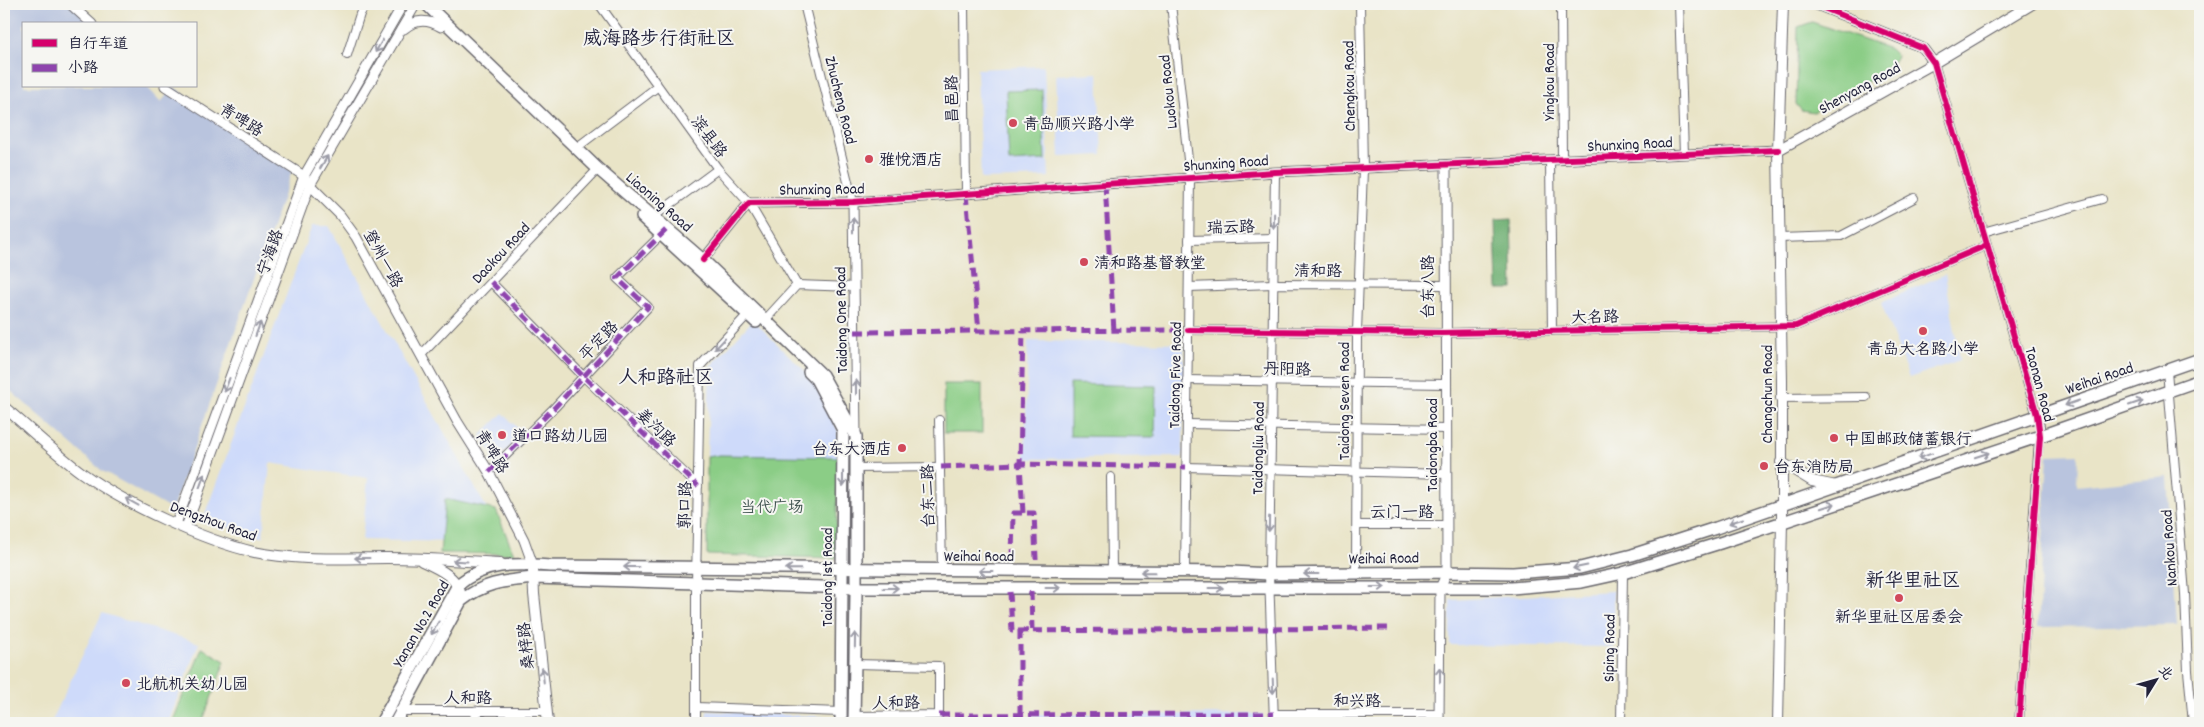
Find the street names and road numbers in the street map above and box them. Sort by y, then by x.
street label: Chengkou Road [1338,40,1363,132]
street label: Yingkou Road [1539,43,1562,121]
street label: Luokou Road [1154,53,1185,130]
street label: Zhucheng Road [818,54,862,147]
street label: Shenyang Road [1815,57,1905,121]
street label: 昌邑路 [942,75,965,123]
street label: 青啤路 [214,99,267,144]
street label: 滨县路 [684,111,732,164]
street label: Shunxing Road [1587,132,1673,159]
street label: Shunxing Road [1183,150,1270,179]
street label: Liaoning Road [620,167,697,239]
street label: Shunxing Road [779,178,865,203]
street label: 瑞云路 [1207,217,1255,240]
street label: Daokou Road [467,218,537,290]
street label: 宁海路 [252,226,290,279]
street label: 登州一路 [356,226,407,293]
street label: 台东八路 [1418,255,1441,319]
street label: 清和路 [1294,261,1342,284]
street label: Taidong One Road [830,266,855,374]
street label: 大名路 [1571,307,1619,330]
street label: 平定路 [575,316,625,367]
street label: Taidong Five Road [1164,321,1189,429]
street label: Taidong Seven Road [1334,342,1357,460]
street label: Changchun Road [1757,345,1780,443]
street label: Taonan Road [2018,345,2060,425]
street label: Weihai Road [2063,357,2137,402]
street label: 丹阳路 [1263,359,1311,382]
street label: Taidongba Road [1422,398,1445,492]
street label: Taidongliu Road [1247,401,1272,495]
street label: 姜沟路 [630,404,681,454]
street label: 青啤路 [469,426,513,479]
street label: 台东二路 [917,464,942,528]
street label: 郭口路 [675,481,698,529]
street label: Dengzhou Road [167,496,260,549]
street label: 云门一路 [1370,502,1434,525]
street label: Nankou Road [2156,509,2185,587]
street label: Taidong 1st Road [817,527,840,627]
street label: Weihai Road [944,546,1014,569]
street label: Weihai Road [1349,547,1419,572]
street label: Yanan No.2 Road [388,576,457,672]
street label: Siping Road [1598,614,1623,682]
street label: 桑梓路 [514,621,541,671]
street label: 人和路 [444,688,492,711]
street label: 和兴路 [1333,691,1381,714]
street label: 人和路 [872,693,920,716]

